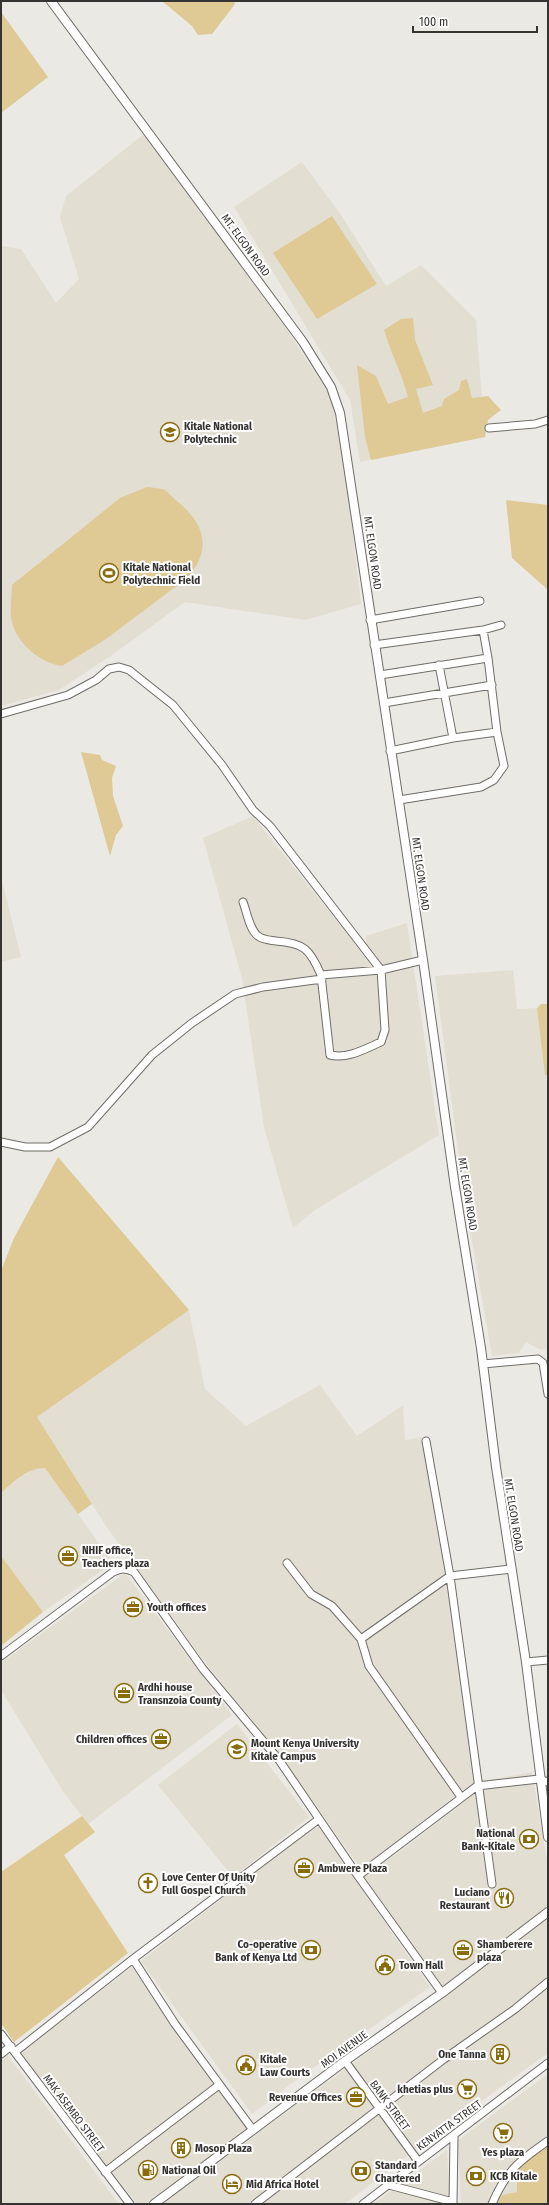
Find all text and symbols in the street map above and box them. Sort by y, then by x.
scale bar [413,8,537,34]
text: 100 m [419,15,448,29]
street label: MT. ELGON ROAD [219,212,273,279]
place label: Kitale National Polytechnic [184,420,253,446]
school or university icon: Kitale National Polytechnic [159,421,181,443]
street label: MT. ELGON ROAD [361,516,384,591]
place label: Kitale National Polytechnic Field [123,561,200,587]
sports icon: Kitale National Polytechnic Field [98,562,120,584]
street label: MT. ELGON ROAD [409,837,432,912]
street label: MT. ELGON ROAD [455,1157,480,1232]
street label: MT. ELGON ROAD [501,1478,526,1553]
place label: NHIF office, Teachers plaza [82,1544,150,1570]
office icon: NHIF office, Teachers plaza [57,1545,79,1567]
office icon: Youth offices [122,1596,144,1618]
place label: Youth offices [146,1601,206,1614]
place label: Ardhi house Transnzoia County [137,1681,222,1707]
office icon: Ardhi house Transnzoia County [113,1682,135,1704]
office icon: Children offices [150,1728,172,1750]
place label: Children offices [76,1733,147,1746]
place label: Mount Kenya University Kitale Campus [251,1737,360,1763]
school or university icon: Mount Kenya University Kitale Campus [226,1738,248,1760]
place label: National Bank-Kitale [461,1827,516,1853]
bank icon: National Bank-Kitale [518,1828,540,1850]
office icon: Ambwere Plaza [293,1857,315,1879]
place label: Ambwere Plaza [317,1862,388,1875]
place label: Love Center Of Unity Full Gospel Church [162,1871,256,1897]
church icon: Love Center Of Unity Full Gospel Church [137,1872,159,1894]
place label: Luciano Restaurant [440,1886,490,1912]
restaurant icon: Luciano Restaurant [493,1887,515,1909]
place label: Co-operative Bank of Kenya Ltd [215,1938,297,1964]
place label: Shamberere plaza [477,1938,533,1964]
bank icon: Co-operative Bank of Kenya Ltd [300,1939,322,1961]
office icon: Shamberere plaza [452,1939,474,1961]
public building icon: Town Hall [374,1954,396,1976]
place label: Town Hall [399,1959,444,1972]
street label: MOI AVENUE [318,2028,370,2071]
building icon: One Tanna [489,2043,511,2065]
place label: One Tanna [438,2048,487,2061]
place label: Kitale Law Courts [260,2053,310,2079]
public building icon: Kitale Law Courts [235,2054,257,2076]
street label: MAK ASEMBO STREET [40,2072,107,2155]
street label: BANK STREET [367,2078,413,2134]
supermarket icon: khetias plus [456,2078,478,2100]
place label: khetias plus [397,2083,453,2096]
office icon: Revenue Offices [345,2086,367,2108]
place label: Revenue Offices [269,2091,342,2104]
street label: KENYATTA STREET [414,2097,485,2153]
supermarket icon: Yes plaza [492,2122,514,2144]
building icon: Mosop Plaza [170,2137,192,2159]
place label: Mosop Plaza [195,2142,253,2155]
place label: Yes plaza [481,2146,525,2159]
fuel station icon: National Oil [137,2159,159,2181]
place label: Standard Chartered [375,2159,420,2185]
bank icon: Standard Chartered [350,2160,372,2182]
place label: National Oil [162,2164,217,2177]
bank icon: KCB Kitale [465,2165,487,2187]
place label: KCB Kitale [490,2170,538,2183]
hotel icon: Mid Africa Hotel [221,2173,243,2195]
place label: Mid Africa Hotel [246,2178,320,2191]

